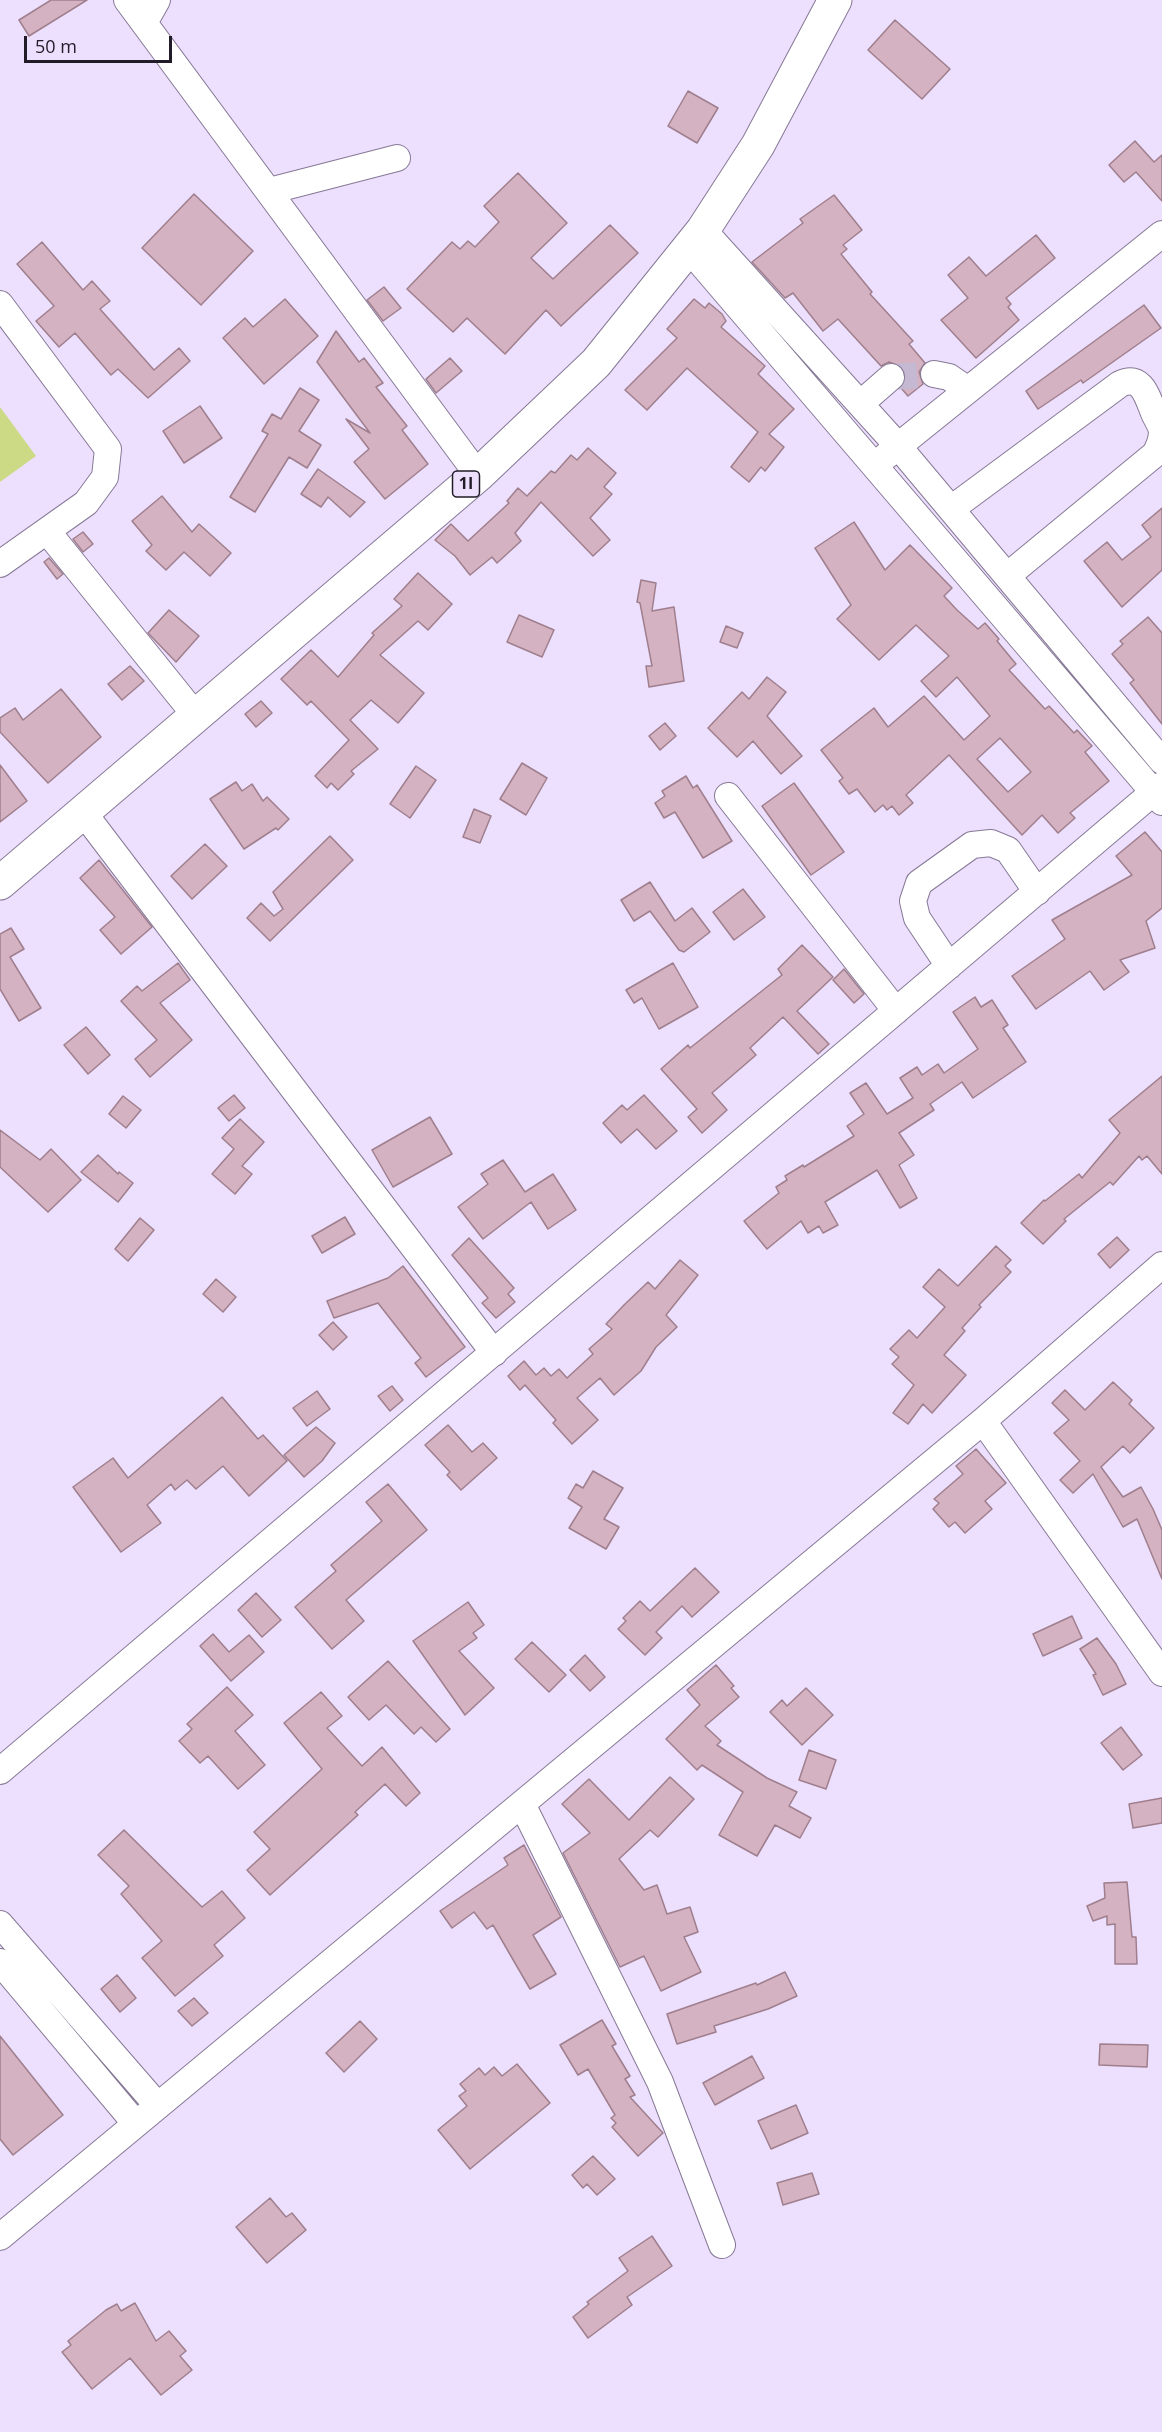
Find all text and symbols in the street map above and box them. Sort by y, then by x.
scale bar [27,24,176,62]
text: 50 m [35,34,77,58]
road number: 1I [452,471,480,497]

